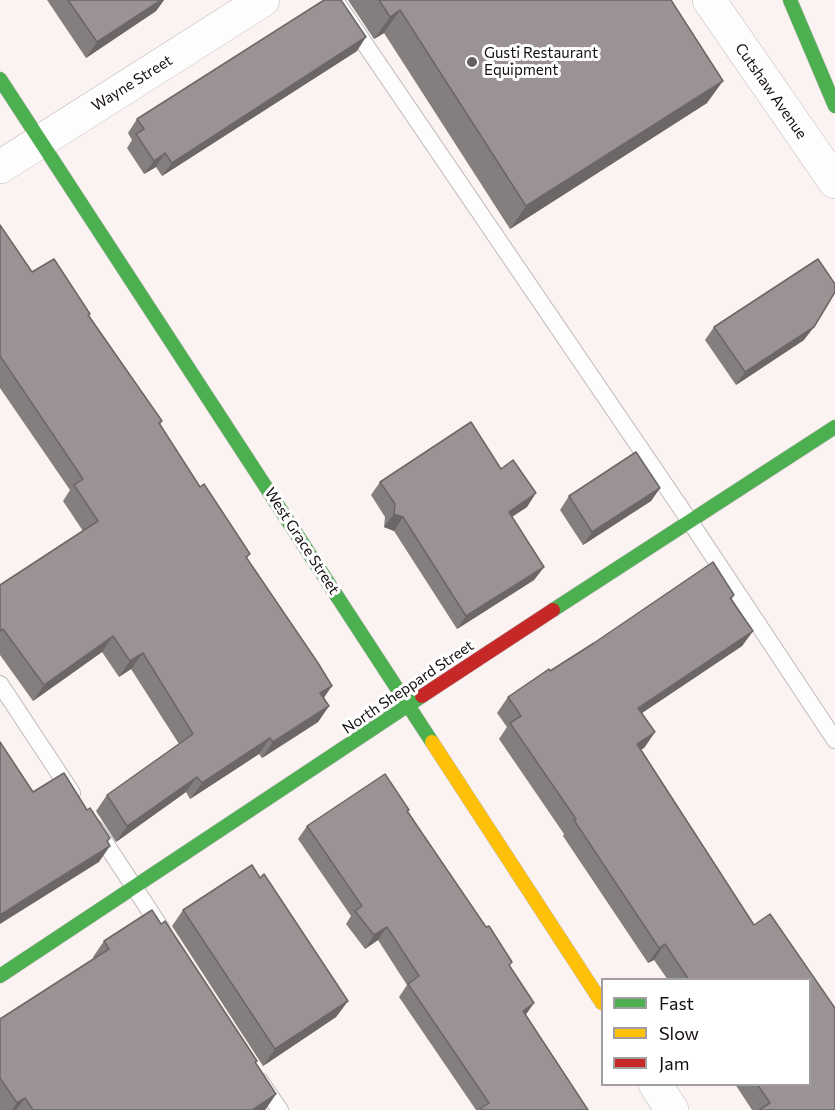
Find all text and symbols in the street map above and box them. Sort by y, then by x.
street label: Cutshaw Avenue [731,40,811,142]
place label: Gusti Restaurant Equipment [484,44,598,79]
street label: Wayne Street [88,51,176,115]
marker: Gusti Restaurant Equipment [465,55,479,69]
street label: West Grace Street [261,484,343,598]
street label: North Sheppard Street [339,636,477,738]
legend [601,978,811,1086]
text: Fast [659,992,694,1014]
text: Slow [659,1022,699,1044]
text: Jam [659,1052,689,1074]

